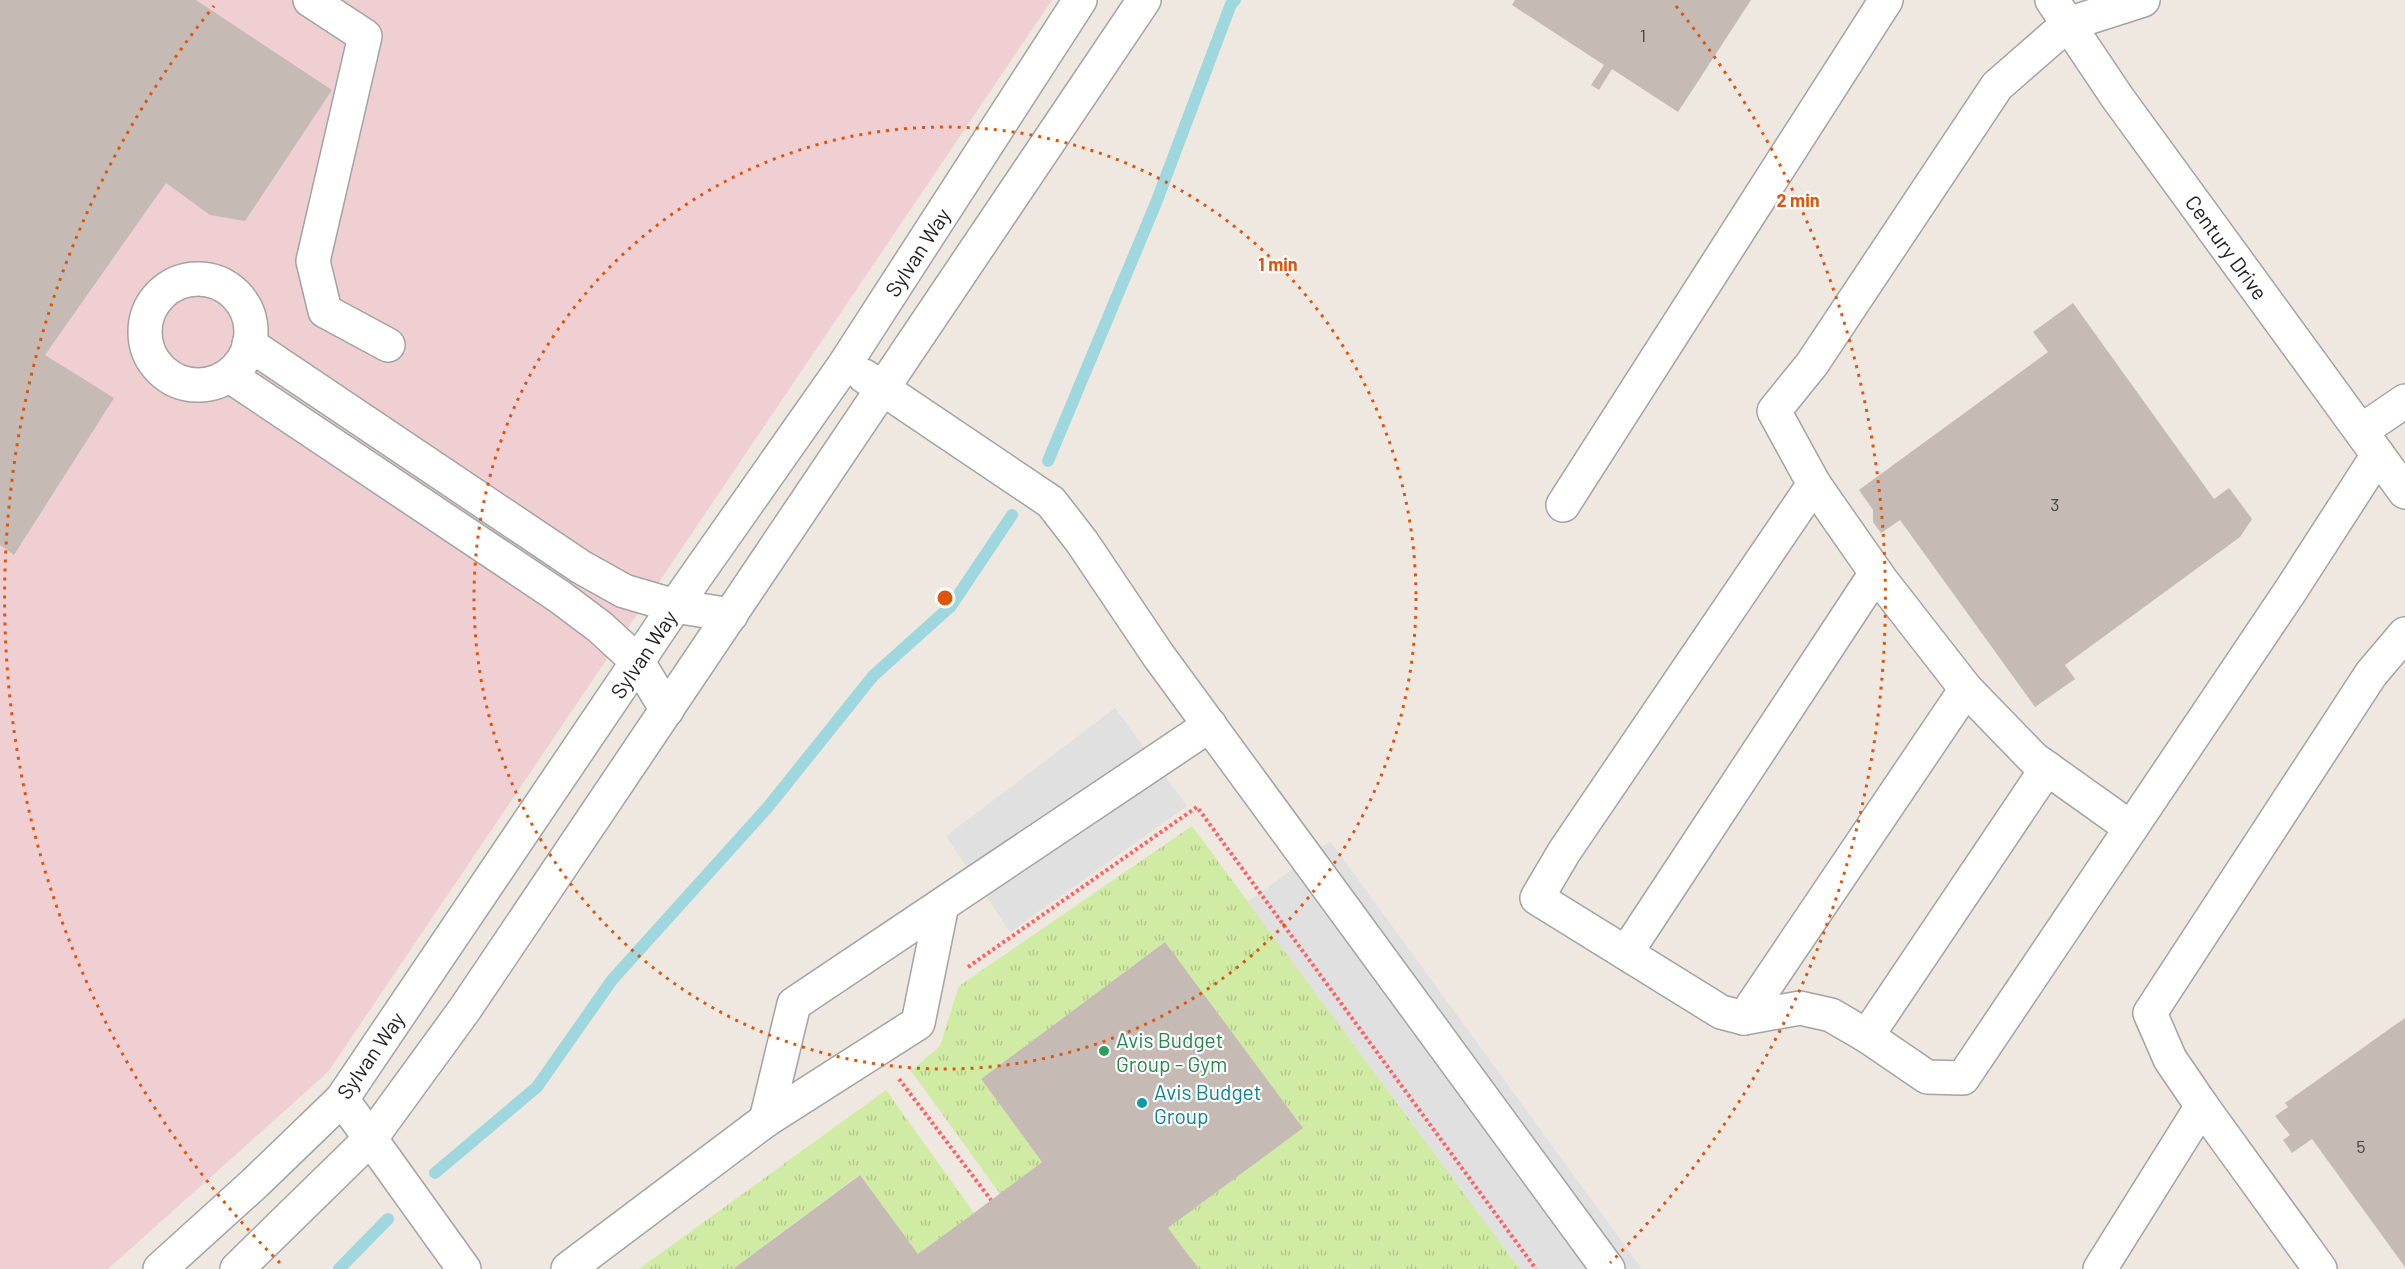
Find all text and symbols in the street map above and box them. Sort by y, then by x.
house number: 1 [1640,24,1646,46]
text: 2 min [1776,189,1820,211]
street label: Century Drive [2181,190,2273,304]
street label: Sylvan Way [879,203,955,301]
text: 1 min [1258,253,1298,275]
house number: 3 [2050,493,2060,515]
centre of rings [935,588,955,608]
street label: Sylvan Way [605,605,682,703]
street label: Sylvan Way [331,1006,409,1103]
place label: Avis Budget Group - Gym [1116,1027,1227,1076]
marker: Avis Budget Group - Gym [1097,1044,1111,1058]
place label: Avis Budget Group [1154,1079,1261,1128]
marker: Avis Budget Group [1135,1096,1149,1110]
house number: 5 [2356,1135,2366,1157]

